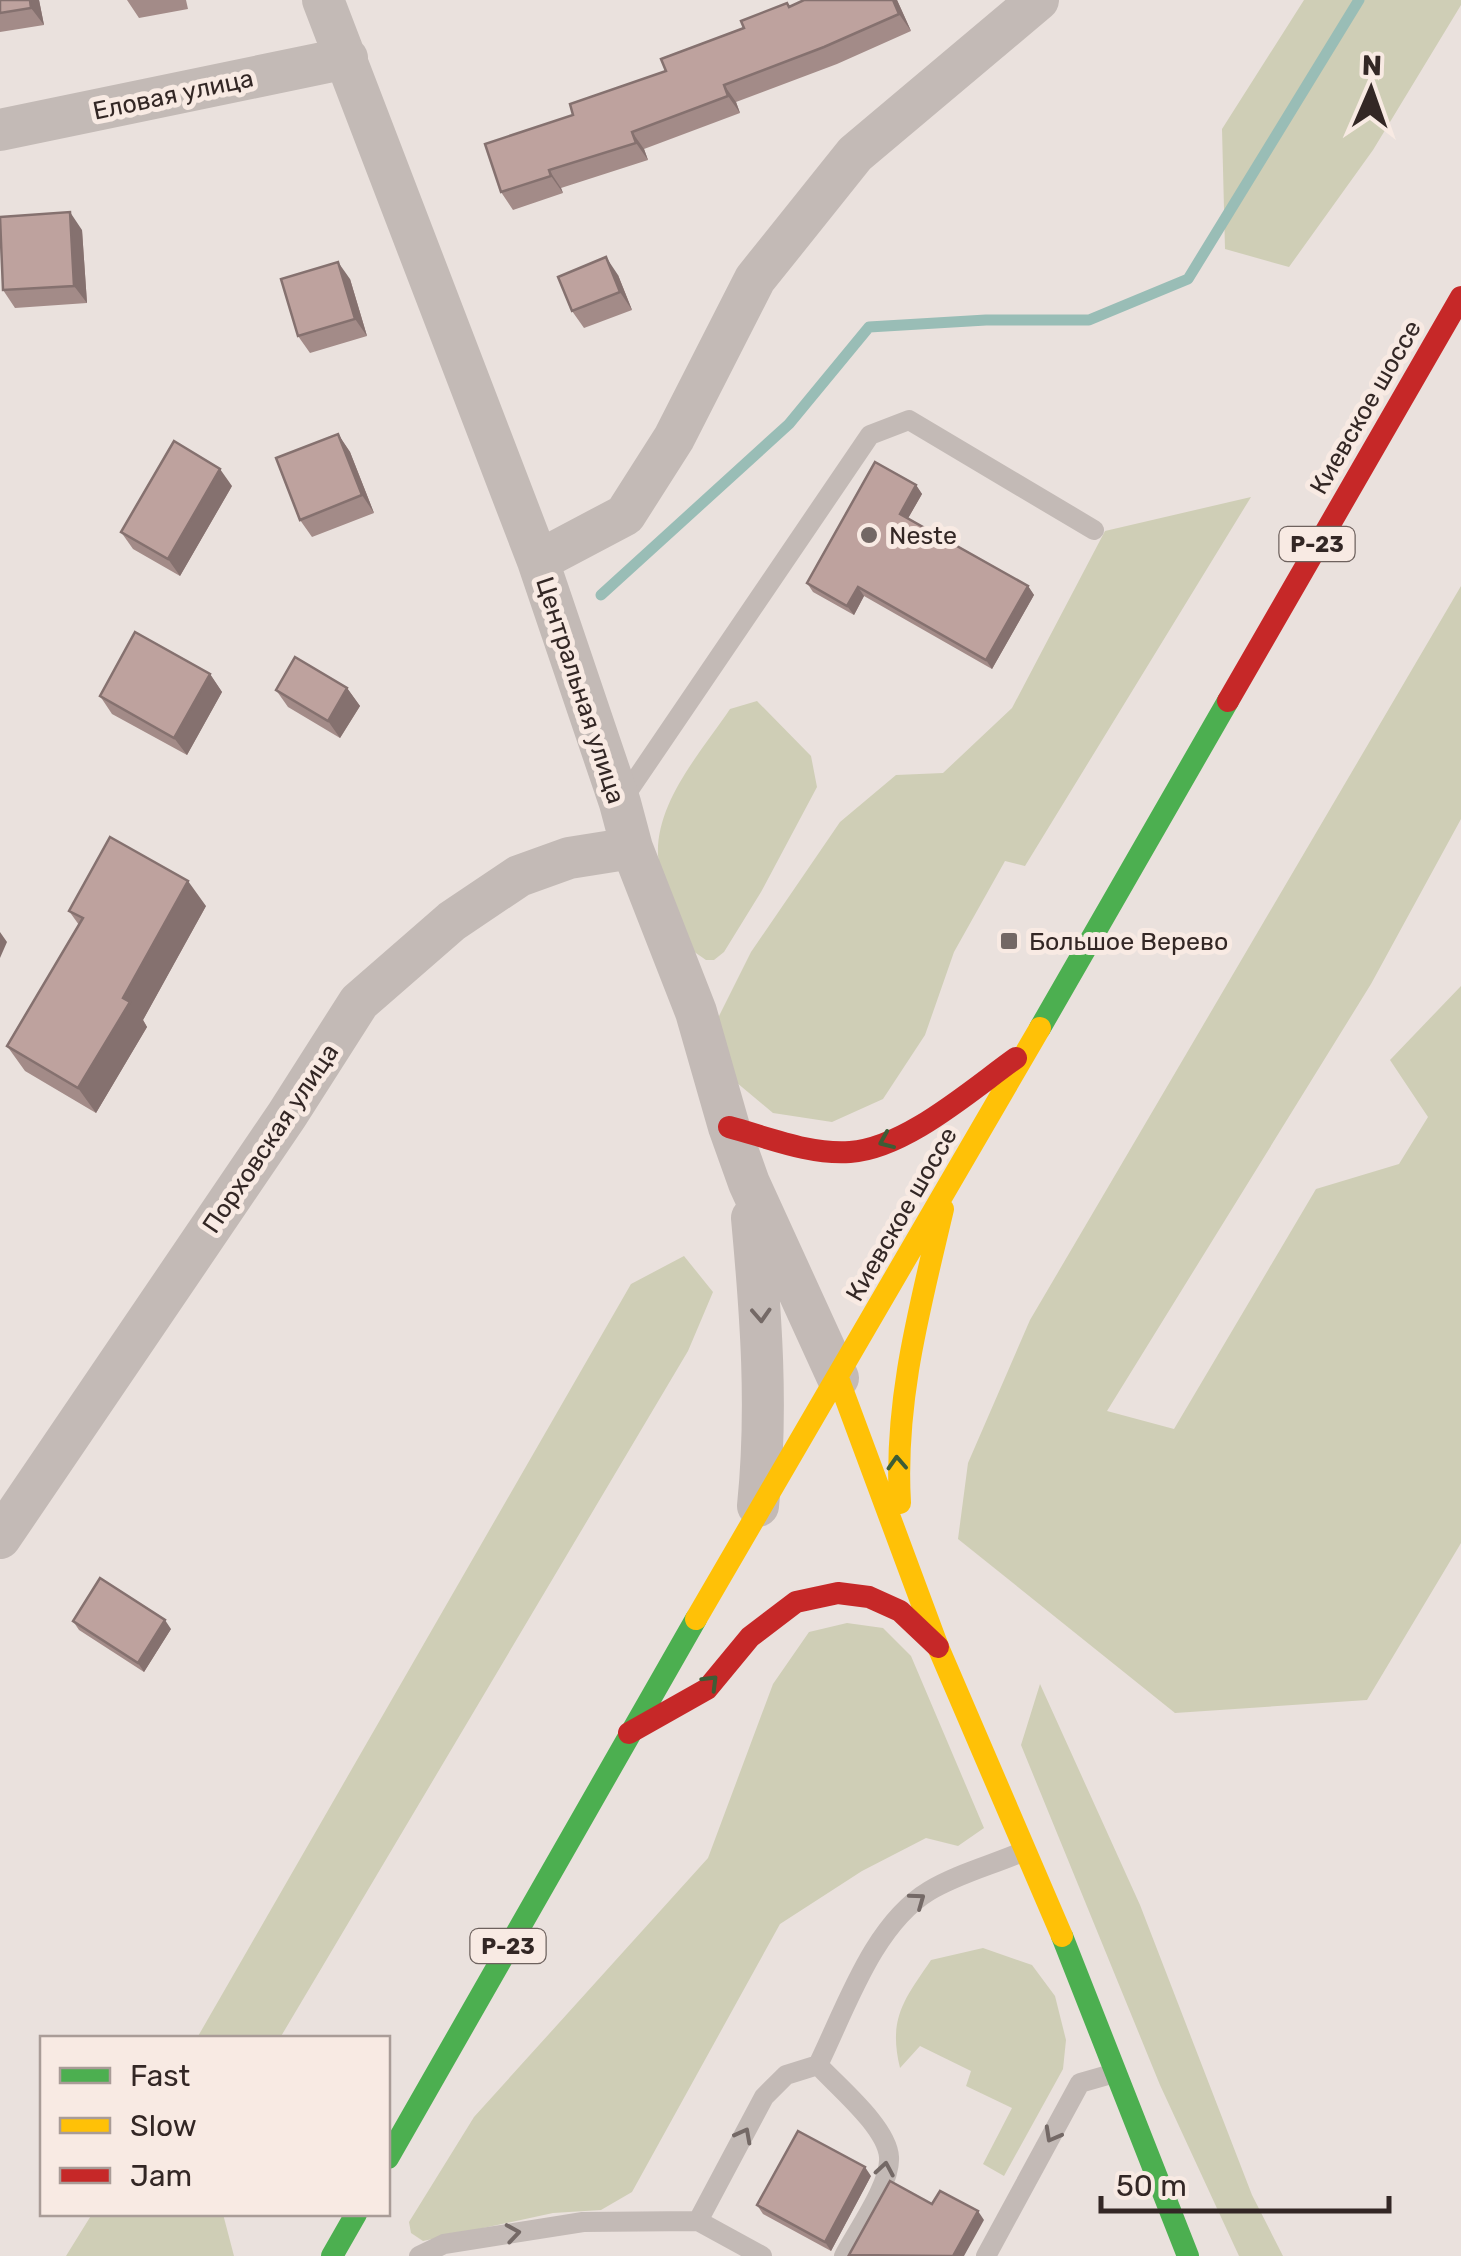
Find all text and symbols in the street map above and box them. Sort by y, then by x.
north arrow [1321,40,1421,140]
text: N [1361,49,1382,82]
street label: Еловая улица [90,63,256,126]
street label: Киевское шоссе [1304,315,1427,499]
place label: Neste [889,521,957,550]
marker: Neste [858,524,880,546]
road number: Р-23 [1280,527,1354,561]
street label: Центральная улица [530,573,631,807]
place label: Большое Верево [1029,927,1228,956]
marker: Большое Верево [998,930,1020,952]
street label: Порховская улица [196,1038,344,1238]
street label: Киевское шоссе [840,1122,963,1306]
one-way arrow [878,1129,896,1149]
one-way arrow [750,1307,771,1323]
one-way arrow [886,1455,907,1471]
one-way arrow [699,1676,717,1694]
one-way arrow [906,1894,925,1912]
road number: Р-23 [470,1929,546,1963]
legend [40,2036,390,2216]
text: Fast [130,2058,190,2094]
text: Slow [130,2108,197,2144]
one-way arrow [1045,2124,1064,2143]
one-way arrow [731,2128,751,2146]
scale bar [1101,2151,1388,2213]
text: Jam [130,2158,192,2194]
one-way arrow [873,2160,895,2177]
text: 50 m [1116,2168,1187,2204]
one-way arrow [505,2223,521,2244]

